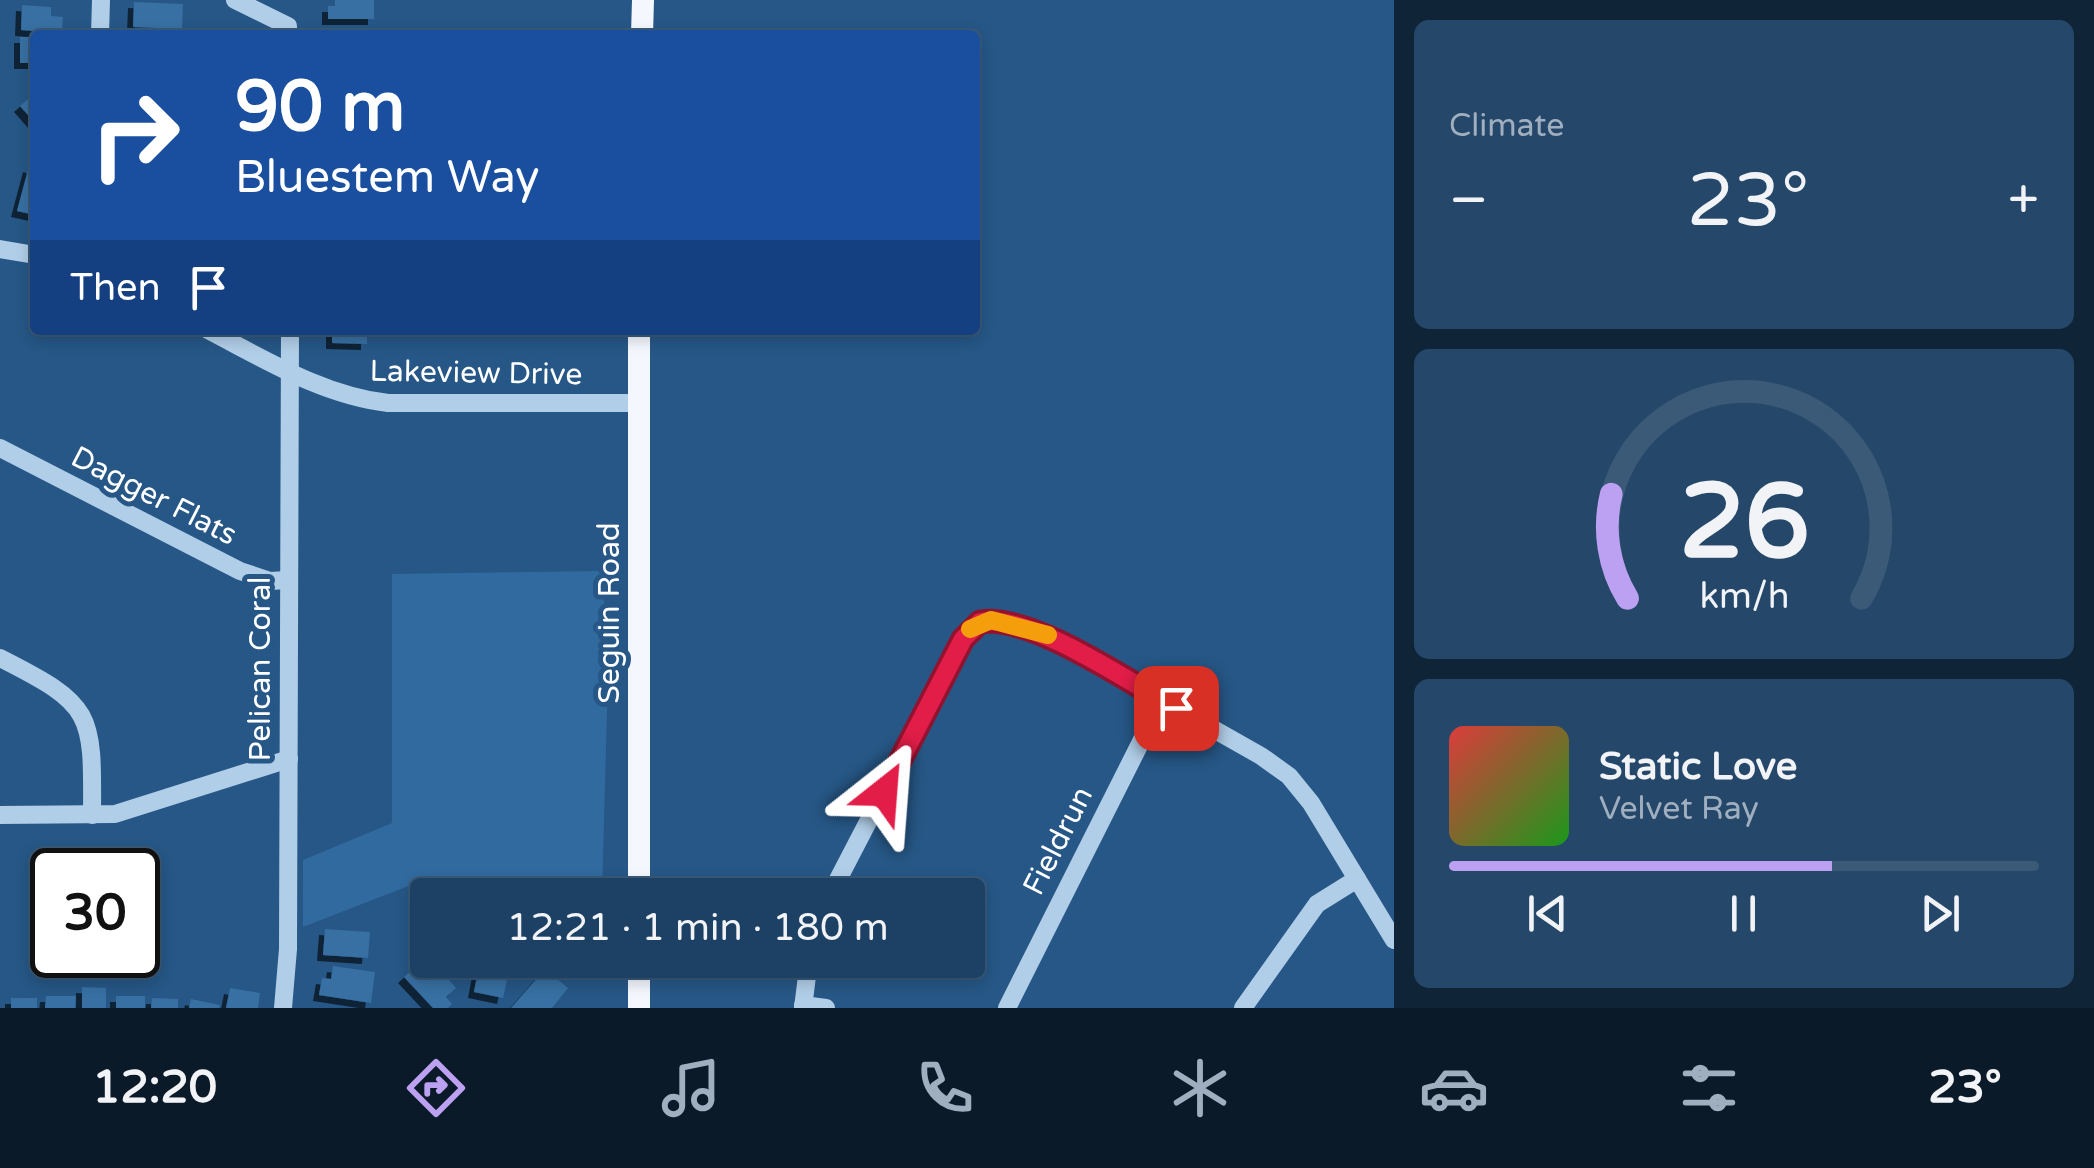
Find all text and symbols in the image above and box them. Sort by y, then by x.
text: 90 m [235,66,405,150]
icon: right [70,70,200,200]
text: Climate [1449,107,1564,145]
text: Bluestem Way [235,151,539,205]
text: 23° [1687,156,1809,246]
text: − [1449,168,1488,234]
text: + [2008,168,2039,234]
icon: arrive [181,260,236,315]
text: Then [70,265,161,311]
street label: Lakeview Drive [369,353,583,393]
street label: Dagger Flats [65,438,243,554]
text: 26 [1679,461,1809,586]
street label: Seguin Road [591,522,628,704]
text: km/h [1699,575,1789,618]
street label: Pelican Coral [242,576,279,762]
pin [1134,666,1219,751]
icon: arrive [1149,681,1204,736]
position arrow [832,740,936,844]
text: Static Love [1599,744,1797,790]
street label: Fieldrun [1015,781,1101,901]
text: Velvet Ray [1599,790,1759,828]
speed limit sign: 30 [30,848,160,978]
icon: previous [1520,886,1575,941]
icon: pause [1716,886,1771,941]
icon: next [1913,886,1968,941]
text: 12:21 · 1 min · 180 m [506,905,889,951]
icon: directions [401,1053,471,1123]
icon: music [656,1053,726,1123]
icon: phone [910,1053,980,1123]
icon: climate [1165,1053,1235,1123]
icon: car [1419,1053,1489,1123]
icon: filters [1674,1053,1744,1123]
text: 12:20 [92,1061,217,1115]
text: 23° [1928,1061,2002,1115]

